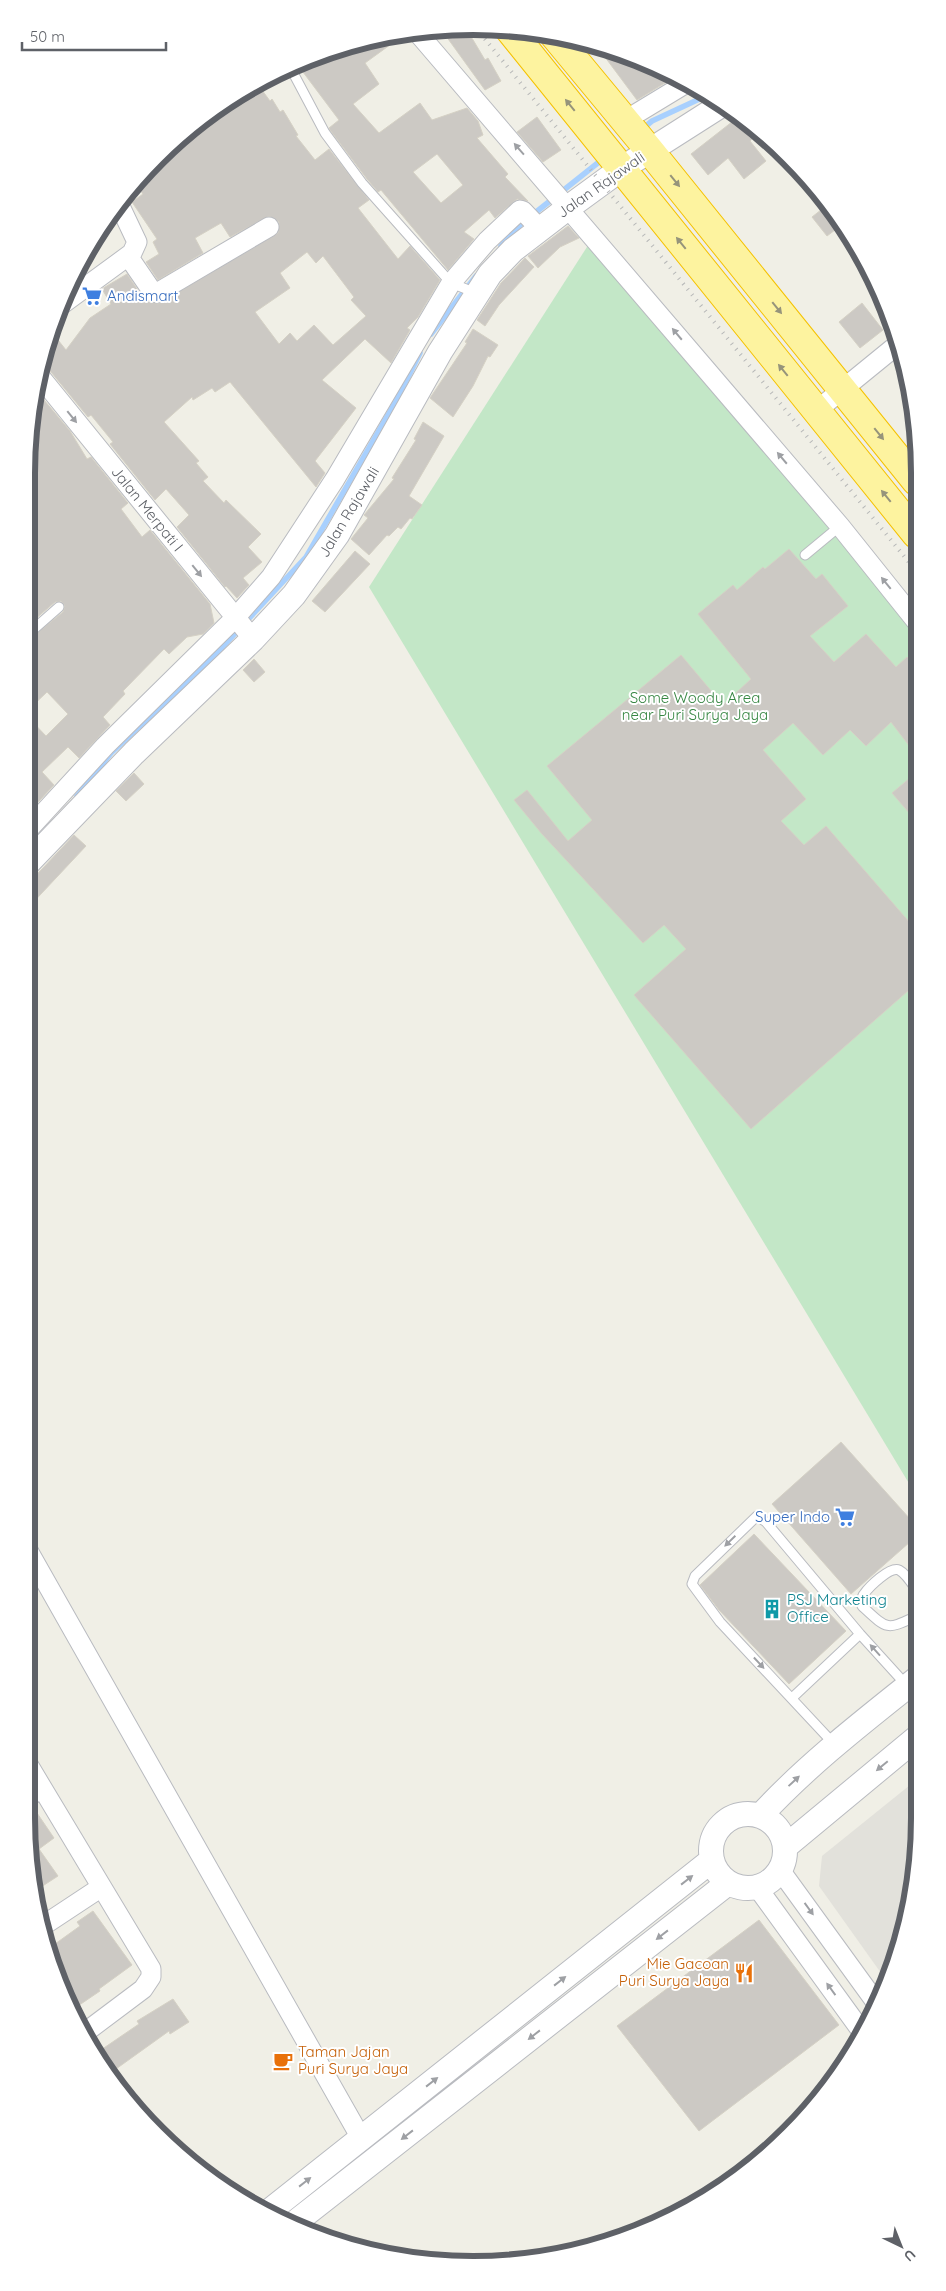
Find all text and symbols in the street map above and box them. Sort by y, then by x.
scale bar [22,20,166,52]
text: 50 m [30,27,65,46]
one-way arrow [564,99,575,112]
one-way arrow [513,143,524,156]
street label: Jalan Rajawali [553,147,648,222]
one-way arrow [669,174,680,187]
one-way arrow [676,237,687,250]
supermarket icon: Andismart [81,285,103,307]
place label: Andismart [107,286,178,305]
one-way arrow [771,301,782,314]
one-way arrow [671,328,682,341]
one-way arrow [778,364,789,377]
one-way arrow [67,411,78,424]
one-way arrow [873,428,884,441]
one-way arrow [777,452,788,464]
street label: Jalan Merpati I [107,462,187,555]
street label: Jalan Rajawali [314,463,383,560]
one-way arrow [880,490,891,503]
one-way arrow [191,564,202,577]
one-way arrow [880,577,891,590]
park label: Some Woody Area near Puri Surya Jaya [622,688,768,724]
supermarket icon: Super Indo [834,1506,856,1528]
place label: Super Indo [755,1507,830,1526]
one-way arrow [725,1535,737,1547]
place label: PSJ Marketing Office [787,1590,887,1626]
building icon: PSJ Marketing Office [761,1598,783,1620]
one-way arrow [869,1645,881,1657]
one-way arrow [753,1657,765,1669]
one-way arrow [876,1760,888,1771]
one-way arrow [788,1775,800,1787]
one-way arrow [680,1875,694,1885]
one-way arrow [804,1902,814,1916]
one-way arrow [656,1929,669,1940]
place label: Mie Gacoan Puri Surya Jaya [619,1954,729,1990]
restaurant icon: Mie Gacoan Puri Surya Jaya [733,1962,755,1984]
one-way arrow [553,1975,566,1986]
one-way arrow [826,1983,837,1996]
one-way arrow [528,2029,541,2040]
place label: Taman Jajan Puri Surya Jaya [298,2042,408,2078]
cafe icon: Taman Jajan Puri Surya Jaya [272,2050,294,2072]
one-way arrow [425,2076,438,2087]
one-way arrow [400,2130,413,2140]
one-way arrow [298,2177,311,2188]
north arrow [876,2221,926,2271]
text: U [900,2246,920,2265]

